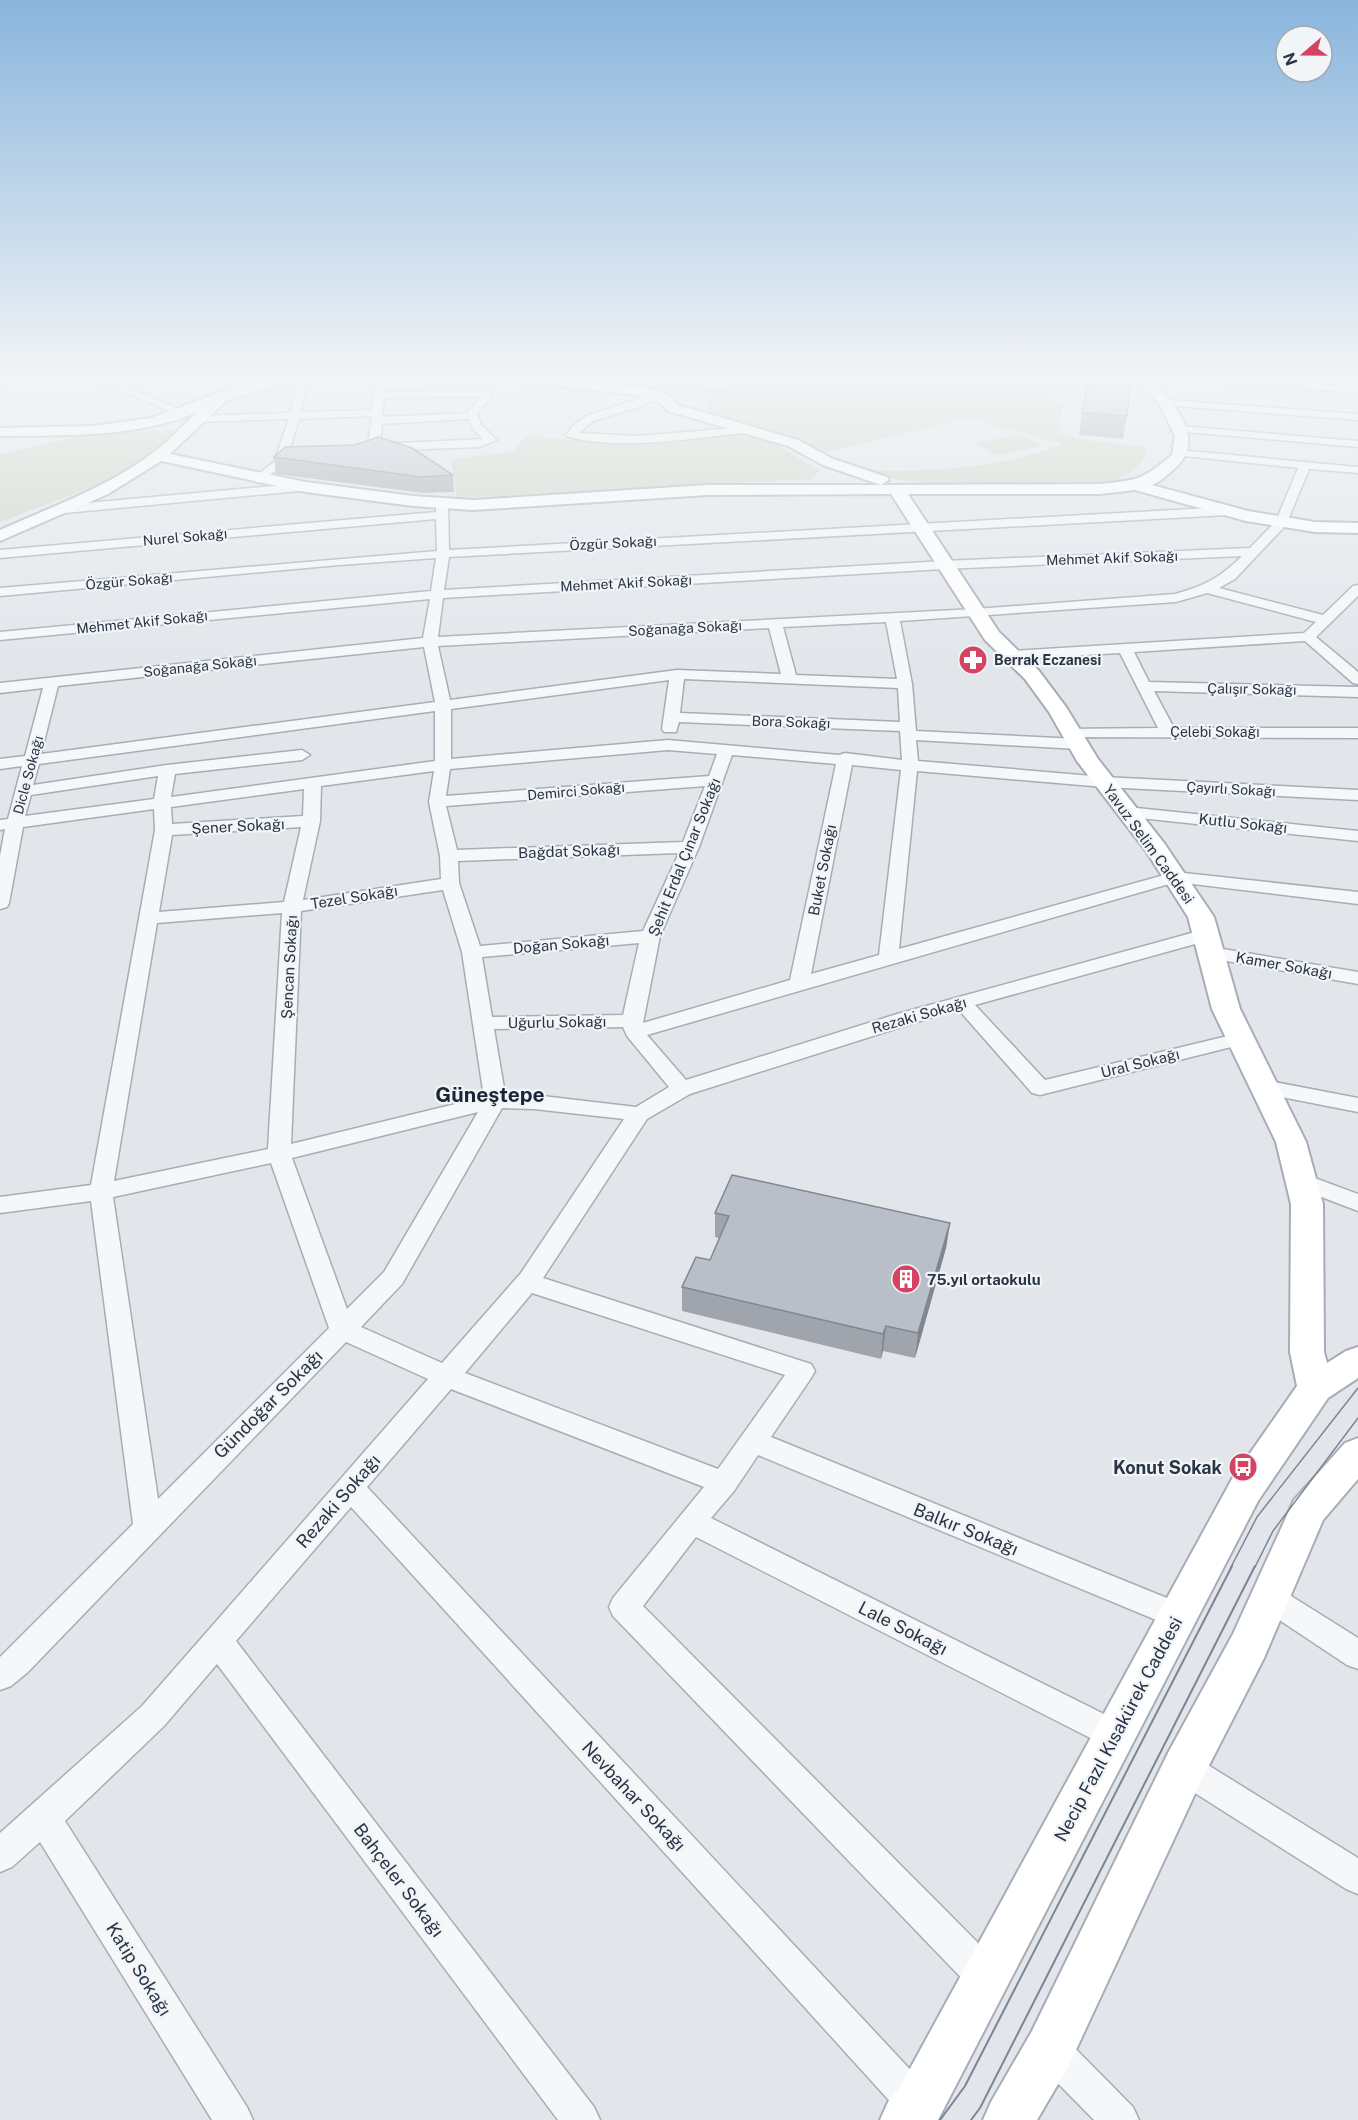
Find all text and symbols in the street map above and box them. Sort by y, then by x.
north arrow [1274,24,1334,84]
text: N [1279,50,1301,68]
street label: Nurel Sokağı [142,525,228,549]
street label: Özgür Sokağı [569,531,657,553]
street label: Mehmet Akif Sokağı [1046,548,1178,568]
street label: Özgür Sokağı [85,567,173,593]
street label: Mehmet Akif Sokağı [560,572,692,594]
street label: Mehmet Akif Sokağı [76,607,208,637]
street label: Soğanağa Sokağı [628,617,742,639]
pharmacy icon: Berrak Eczanesi [957,644,989,676]
street label: Soğanağa Sokağı [143,652,257,680]
place label: Berrak Eczanesi [994,652,1101,668]
street label: Çalışır Sokağı [1207,680,1297,698]
street label: Bora Sokağı [751,713,831,731]
street label: Çelebi Sokağı [1170,724,1260,740]
street label: Dicle Sokağı [10,734,46,816]
street label: Şehit Erdal Çınar Sokağı [644,775,724,939]
street label: Demirci Sokağı [527,779,625,803]
street label: Çayırlı Sokağı [1186,779,1276,799]
street label: Yavuz Selim Caddesi [1100,781,1198,907]
street label: Kutlu Sokağı [1198,810,1288,836]
street label: Şener Sokağı [191,815,285,837]
street label: Buket Sokağı [805,823,839,917]
street label: Bağdat Sokağı [518,841,620,861]
street label: Tezel Sokağı [309,882,399,912]
street label: Şencan Sokağı [278,915,300,1019]
street label: Doğan Sokağı [512,931,610,957]
street label: Kamer Sokağı [1235,948,1333,982]
street label: Rezaki Sokağı [870,993,968,1037]
street label: Uğurlu Sokağı [508,1013,606,1031]
street label: Ural Sokağı [1099,1045,1181,1081]
district label: Güneştepe [435,1082,545,1107]
building icon: 75.yıl ortaokulu [890,1263,922,1295]
place label: 75.yıl ortaokulu [927,1271,1041,1288]
street label: Gündoğar Sokağı [209,1345,327,1463]
street label: Rezaki Sokağı [292,1450,384,1552]
bus stop icon: Konut Sokak [1227,1451,1259,1483]
place label: Konut Sokak [1113,1457,1223,1478]
street label: Balkır Sokağı [911,1498,1021,1560]
street label: Lale Sokağı [855,1597,951,1659]
street label: Necip Fazıl Kısakürek Caddesi [1050,1613,1186,1845]
street label: Nevbahar Sokağı [578,1737,690,1855]
street label: Bahçeler Sokağı [350,1819,448,1941]
street label: Katip Sokağı [102,1919,176,2019]

